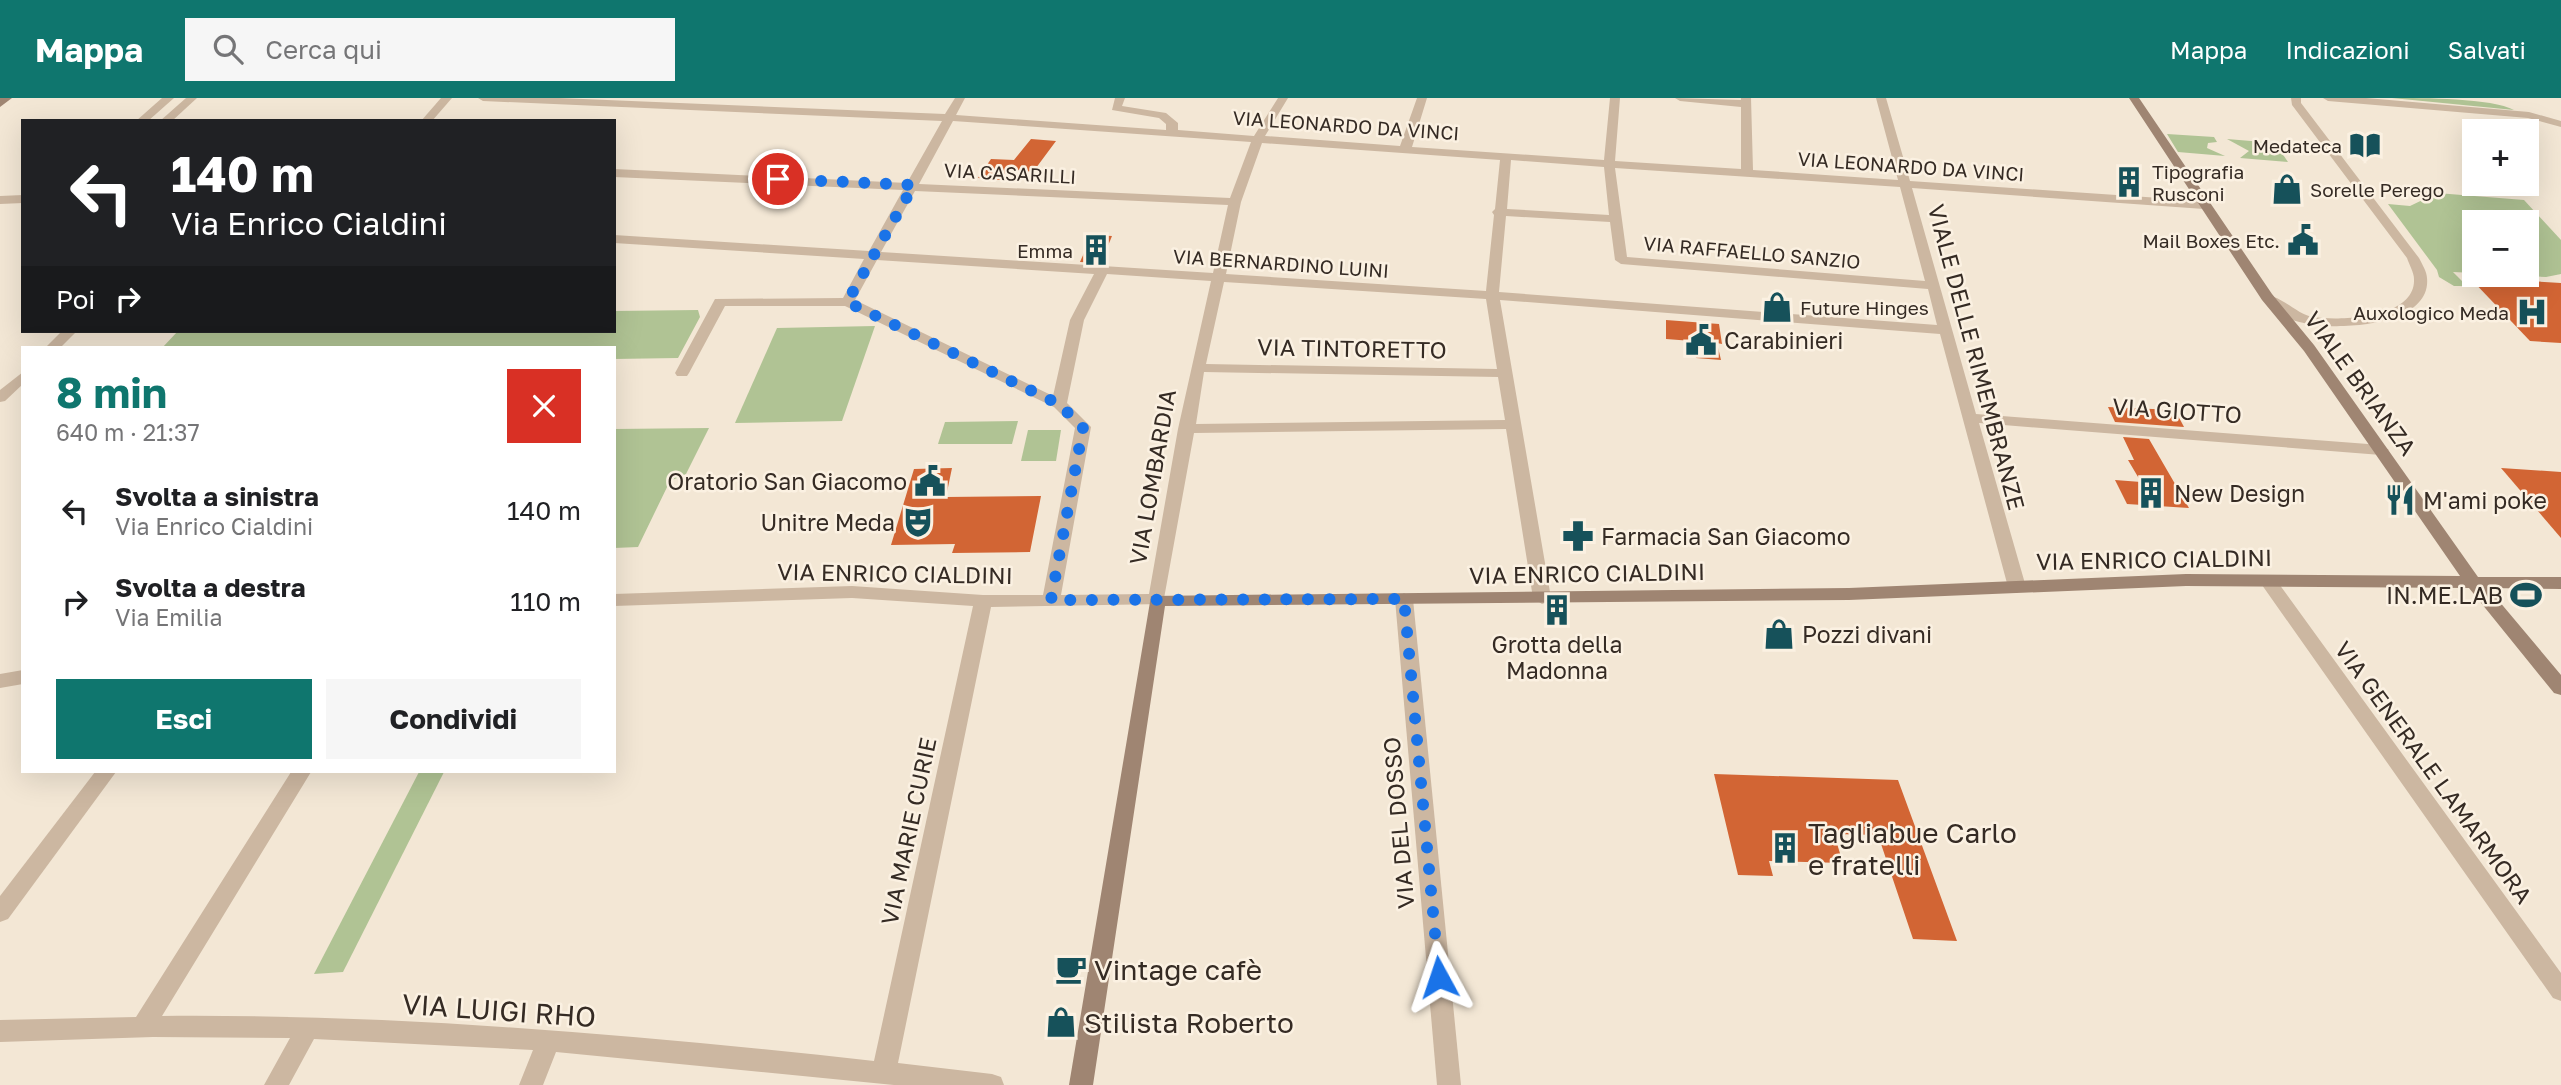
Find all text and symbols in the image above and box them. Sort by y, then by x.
search box [185,18,675,81]
text: Mappa [35,30,143,69]
icon: search [209,30,247,68]
text: Cerca qui [265,34,382,65]
text: Mappa [2170,35,2247,64]
text: Indicazioni [2285,35,2410,64]
text: Salvati [2448,35,2526,64]
street label: VIA LEONARDO DA VINCI [1232,106,1460,144]
map controls [2462,119,2539,287]
button: + [2462,119,2539,196]
library icon: Medateca [2348,128,2382,162]
place label: Medateca [2253,134,2342,157]
text: 140 m [171,144,314,203]
icon: left [56,147,147,238]
street label: VIA LEONARDO DA VINCI [1797,147,2025,185]
pin [748,149,808,209]
street label: VIA CASARILLI [943,158,1077,188]
icon: arrive [759,160,797,198]
place label: Tipografia Rusconi [2152,160,2244,205]
building icon: Tipografia Rusconi [2112,165,2146,199]
shop icon: Sorelle Perego [2270,172,2304,206]
place label: Sorelle Perego [2310,178,2444,201]
street label: VIALE DELLE RIMEMBRANZE [1923,201,2031,513]
text: Via Enrico Cialdini [171,204,447,242]
button: − [2462,210,2539,287]
public building icon: Mail Boxes Etc. [2286,223,2320,257]
place label: Mail Boxes Etc. [2142,229,2280,252]
street label: VIA RAFFAELLO SANZIO [1642,231,1862,273]
building icon: Emma [1079,233,1113,267]
place label: Emma [1017,239,1073,262]
street label: VIA BERNARDINO LUINI [1172,244,1390,282]
icon: right [109,280,147,318]
text: Poi [56,284,95,315]
shop icon: Future Hinges [1760,290,1794,324]
hospital icon: Auxologico Meda [2515,295,2549,329]
place label: Future Hinges [1800,296,1929,319]
place label: Auxologico Meda [2353,301,2509,324]
street label: VIALE BRIANZA [2299,305,2423,461]
public building icon: Carabinieri [1684,323,1718,357]
place label: Carabinieri [1724,326,1843,354]
street label: VIA TINTORETTO [1257,332,1447,364]
text: 8 min [56,367,167,417]
button: close [507,369,581,443]
street label: VIA LOMBARDIA [1123,387,1181,567]
street label: VIA GIOTTO [2111,392,2243,428]
text: 640 m · 21:37 [56,418,200,446]
public building icon: Oratorio San Giacomo [913,464,947,498]
place label: Oratorio San Giacomo [667,467,907,495]
building icon: New Design [2134,476,2168,510]
place label: New Design [2174,479,2305,507]
text: Svolta a sinistra [115,481,319,512]
restaurant icon: M'ami poke [2383,483,2417,517]
place label: M'ami poke [2423,486,2547,514]
icon: left [56,492,94,530]
text: 140 m [507,495,581,526]
theatre icon: Unitre Meda [901,505,935,539]
place label: Unitre Meda [761,508,895,536]
text: Via Enrico Cialdini [115,512,313,540]
pharmacy icon: Farmacia San Giacomo [1561,519,1595,553]
place label: Farmacia San Giacomo [1601,522,1850,550]
street label: VIA ENRICO CIALDINI [2036,543,2272,575]
street label: VIA ENRICO CIALDINI [777,557,1013,589]
street label: VIA ENRICO CIALDINI [1469,557,1705,589]
text: Svolta a destra [115,572,306,603]
sports icon: IN.ME.LAB [2509,578,2543,612]
place label: IN.ME.LAB [2386,581,2503,609]
icon: right [56,583,94,621]
text: 110 m [510,586,581,617]
building icon: Grotta della Madonna [1540,593,1574,627]
text: Via Emilia [115,603,222,631]
shop icon: Pozzi divani [1762,617,1796,651]
place label: Pozzi divani [1802,620,1932,648]
place label: Grotta della Madonna [1492,630,1622,684]
street label: VIA GENERALE LAMARMORA [2329,635,2539,909]
button: Esci [56,679,312,759]
button: Condividi [326,679,581,759]
street label: VIA MARIE CURIE [874,735,942,927]
street label: VIA DEL DOSSO [1377,736,1419,910]
place label: Tagliabue Carlo e fratelli [1808,816,2017,881]
building icon: Tagliabue Carlo e fratelli [1768,831,1802,865]
position arrow [1402,940,1476,1014]
cafe icon: Vintage cafè [1054,952,1088,986]
place label: Vintage cafè [1094,953,1262,986]
street label: VIA LUIGI RHO [401,987,597,1033]
shop icon: Stilista Roberto [1044,1005,1078,1039]
place label: Stilista Roberto [1084,1006,1294,1039]

